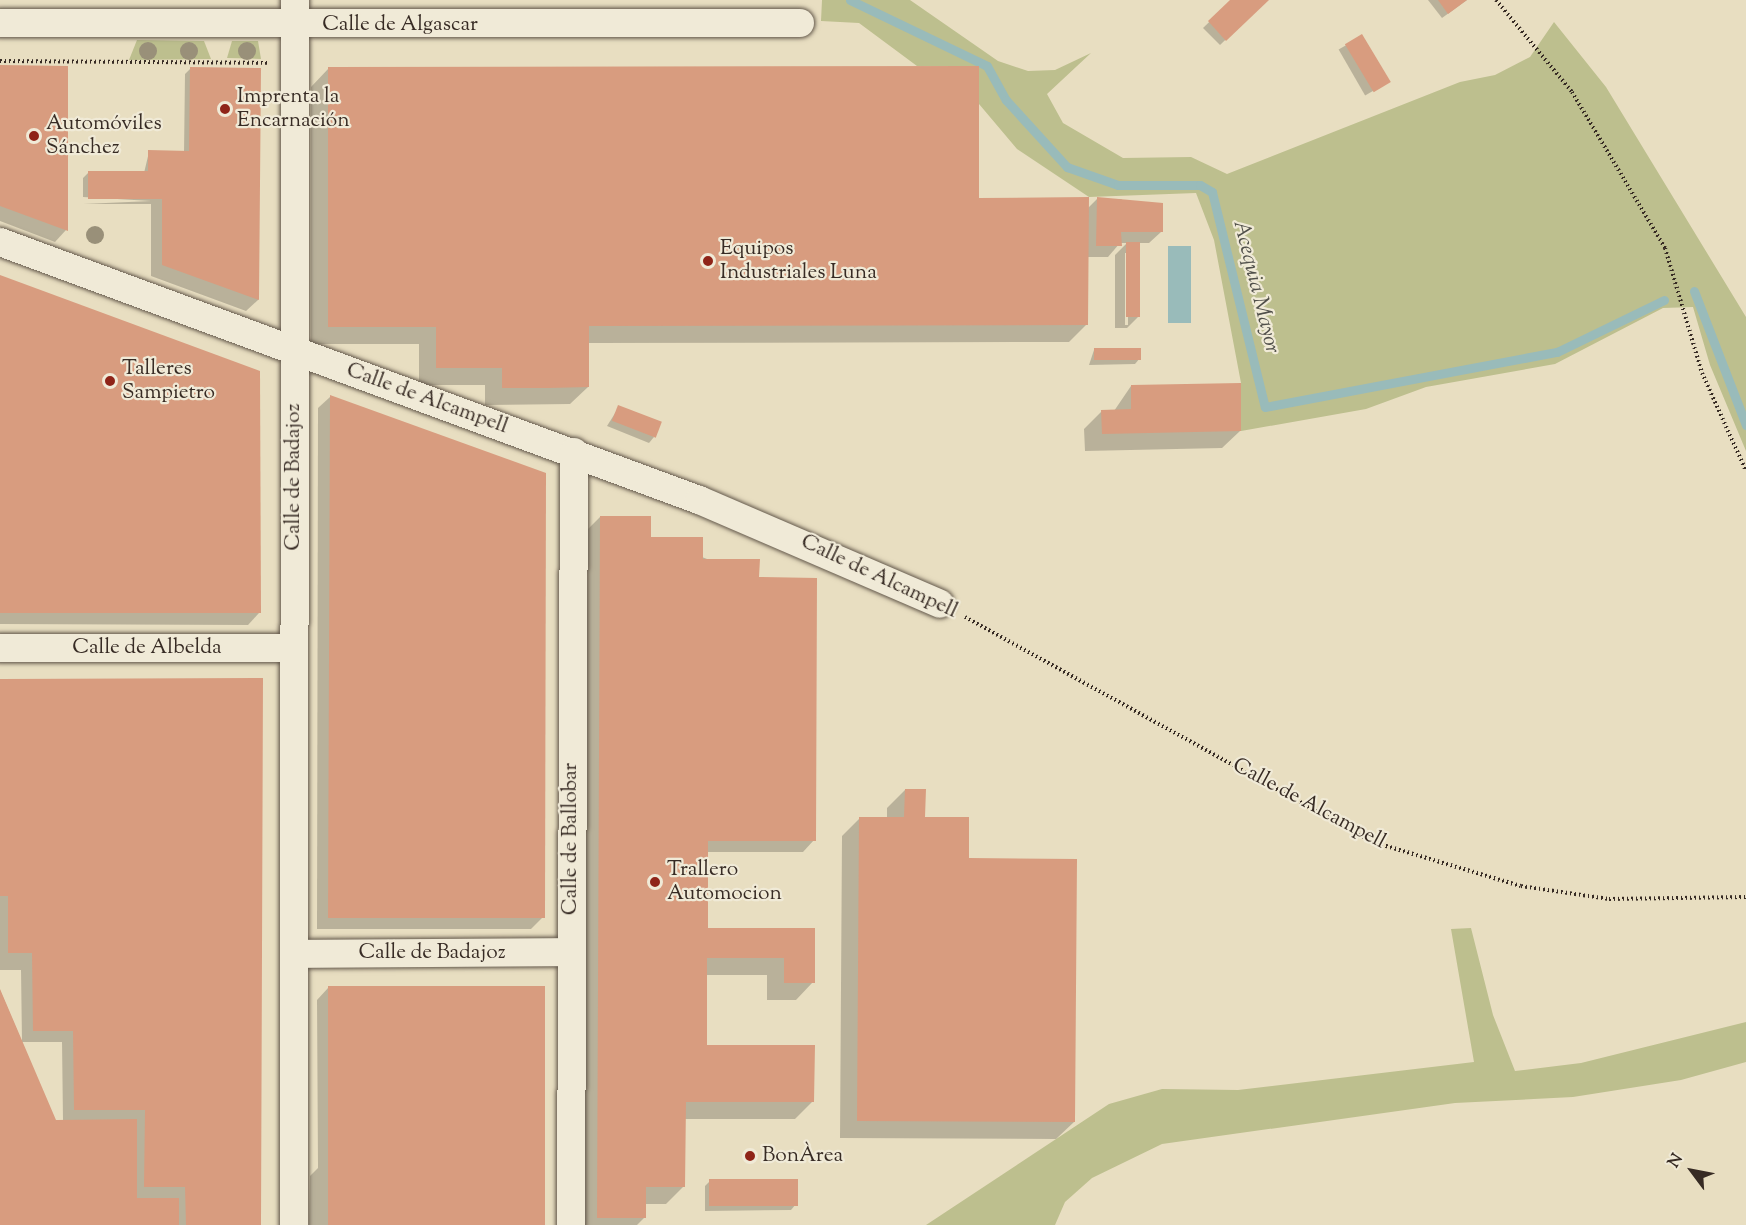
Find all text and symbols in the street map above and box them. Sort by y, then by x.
street label: Calle de Algascar [322,12,478,38]
place label: Imprenta la Encarnación [237,84,350,134]
marker: Imprenta la Encarnación [218,102,232,116]
place label: Automóviles Sánchez [46,111,162,161]
marker: Automóviles Sánchez [27,129,41,143]
water label: Acequia Mayor [1226,218,1284,356]
place label: Equipos Industriales Luna [720,236,877,286]
marker: Equipos Industriales Luna [701,254,715,268]
place label: Talleres Sampietro [122,356,215,406]
street label: Calle de Alcampell [343,358,511,440]
marker: Talleres Sampietro [103,374,117,388]
street label: Calle de Badajoz [281,403,307,551]
street label: Calle de Alcampell [797,530,961,624]
street label: Calle de Albelda [72,635,222,661]
street label: Calle de Alcampell [1228,753,1390,855]
street label: Calle de Ballobar [558,763,584,915]
place label: Trallero Automocion [667,857,782,907]
marker: Trallero Automocion [648,875,662,889]
street label: Calle de Badajoz [358,940,506,966]
north arrow [1662,1141,1722,1201]
place label: BonÀrea [762,1143,843,1169]
marker: BonÀrea [743,1149,757,1163]
text: N [1663,1150,1689,1173]

